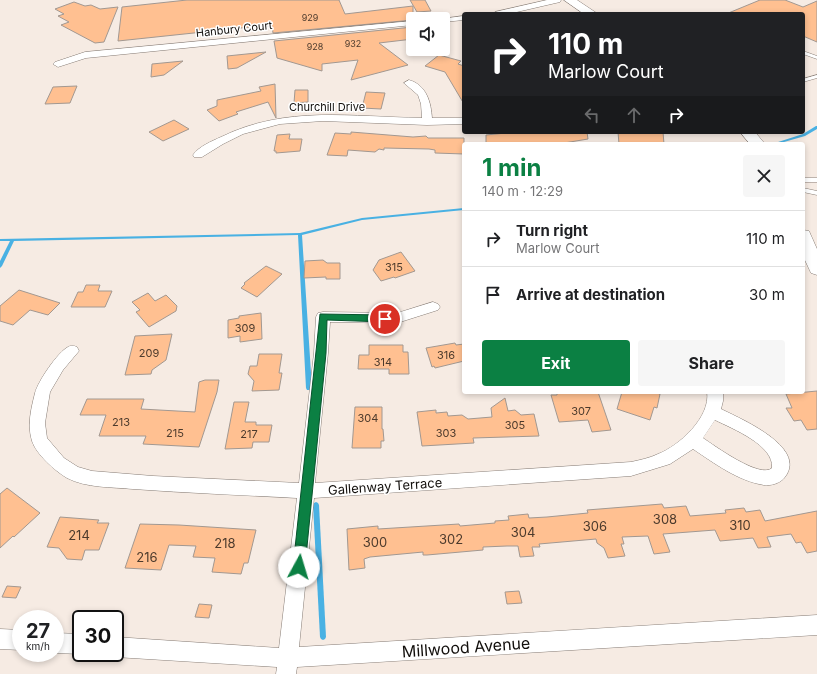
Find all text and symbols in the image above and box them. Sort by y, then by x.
house number: 929 [302,12,319,23]
map controls [406,12,450,56]
button: sound [406,12,450,56]
street label: Hanbury Court [195,18,273,40]
text: 110 m [548,27,623,61]
icon: right [482,28,534,80]
house number: 932 [345,38,361,49]
house number: 928 [307,41,324,52]
text: Marlow Court [548,61,664,82]
street label: Churchill Drive [289,100,365,114]
icon: left [581,104,603,126]
icon: ahead [623,104,645,126]
icon: right [665,104,687,126]
text: 1 min [482,153,541,182]
button: close [743,155,785,197]
text: 140 m · 12:29 [482,183,563,199]
text: Turn right [516,221,588,240]
icon: right [482,228,504,250]
text: 110 m [746,229,785,248]
text: Marlow Court [516,240,599,256]
house number: 315 [385,260,403,274]
icon: arrive [482,284,504,306]
text: Arrive at destination [516,285,665,304]
text: 30 m [749,285,785,304]
pin [368,302,402,336]
icon: arrive [374,308,396,330]
house number: 309 [235,321,255,335]
button: Exit [482,340,630,386]
button: Share [638,340,785,386]
house number: 209 [139,346,159,360]
house number: 316 [437,348,455,362]
house number: 314 [374,355,392,369]
house number: 307 [571,404,591,418]
house number: 304 [358,411,378,425]
house number: 213 [112,415,130,429]
house number: 305 [505,418,526,432]
house number: 215 [166,426,184,440]
house number: 303 [436,426,456,440]
house number: 217 [240,427,258,441]
street label: Gallenway Terrace [327,474,443,498]
house number: 308 [653,511,677,527]
house number: 310 [729,517,751,533]
house number: 306 [583,518,607,534]
house number: 304 [511,524,535,540]
house number: 214 [68,527,90,543]
house number: 302 [439,531,463,547]
house number: 300 [363,534,387,550]
house number: 218 [214,535,236,551]
position arrow [278,546,320,588]
house number: 216 [136,549,158,565]
speed limit sign: 30 [72,610,124,662]
text: 27 [26,619,50,643]
street label: Millwood Avenue [401,633,531,661]
text: km/h [26,640,50,652]

